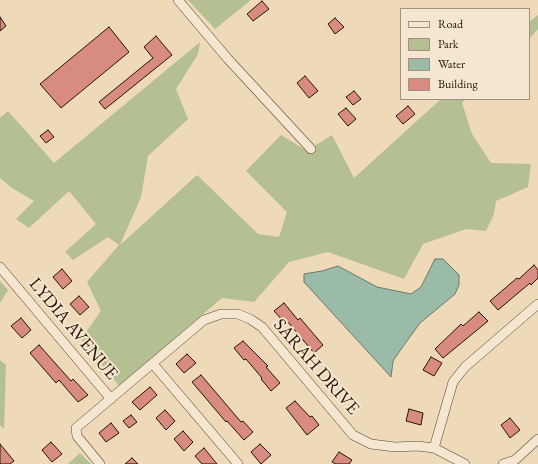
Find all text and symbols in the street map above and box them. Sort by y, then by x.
legend [400,8,530,100]
text: Road [438,16,463,32]
text: Park [438,36,458,52]
text: Water [438,56,465,72]
text: Building [438,76,478,92]
street label: LYDIA AVENUE [24,274,122,384]
street label: SARAH DRIVE [269,315,363,419]

